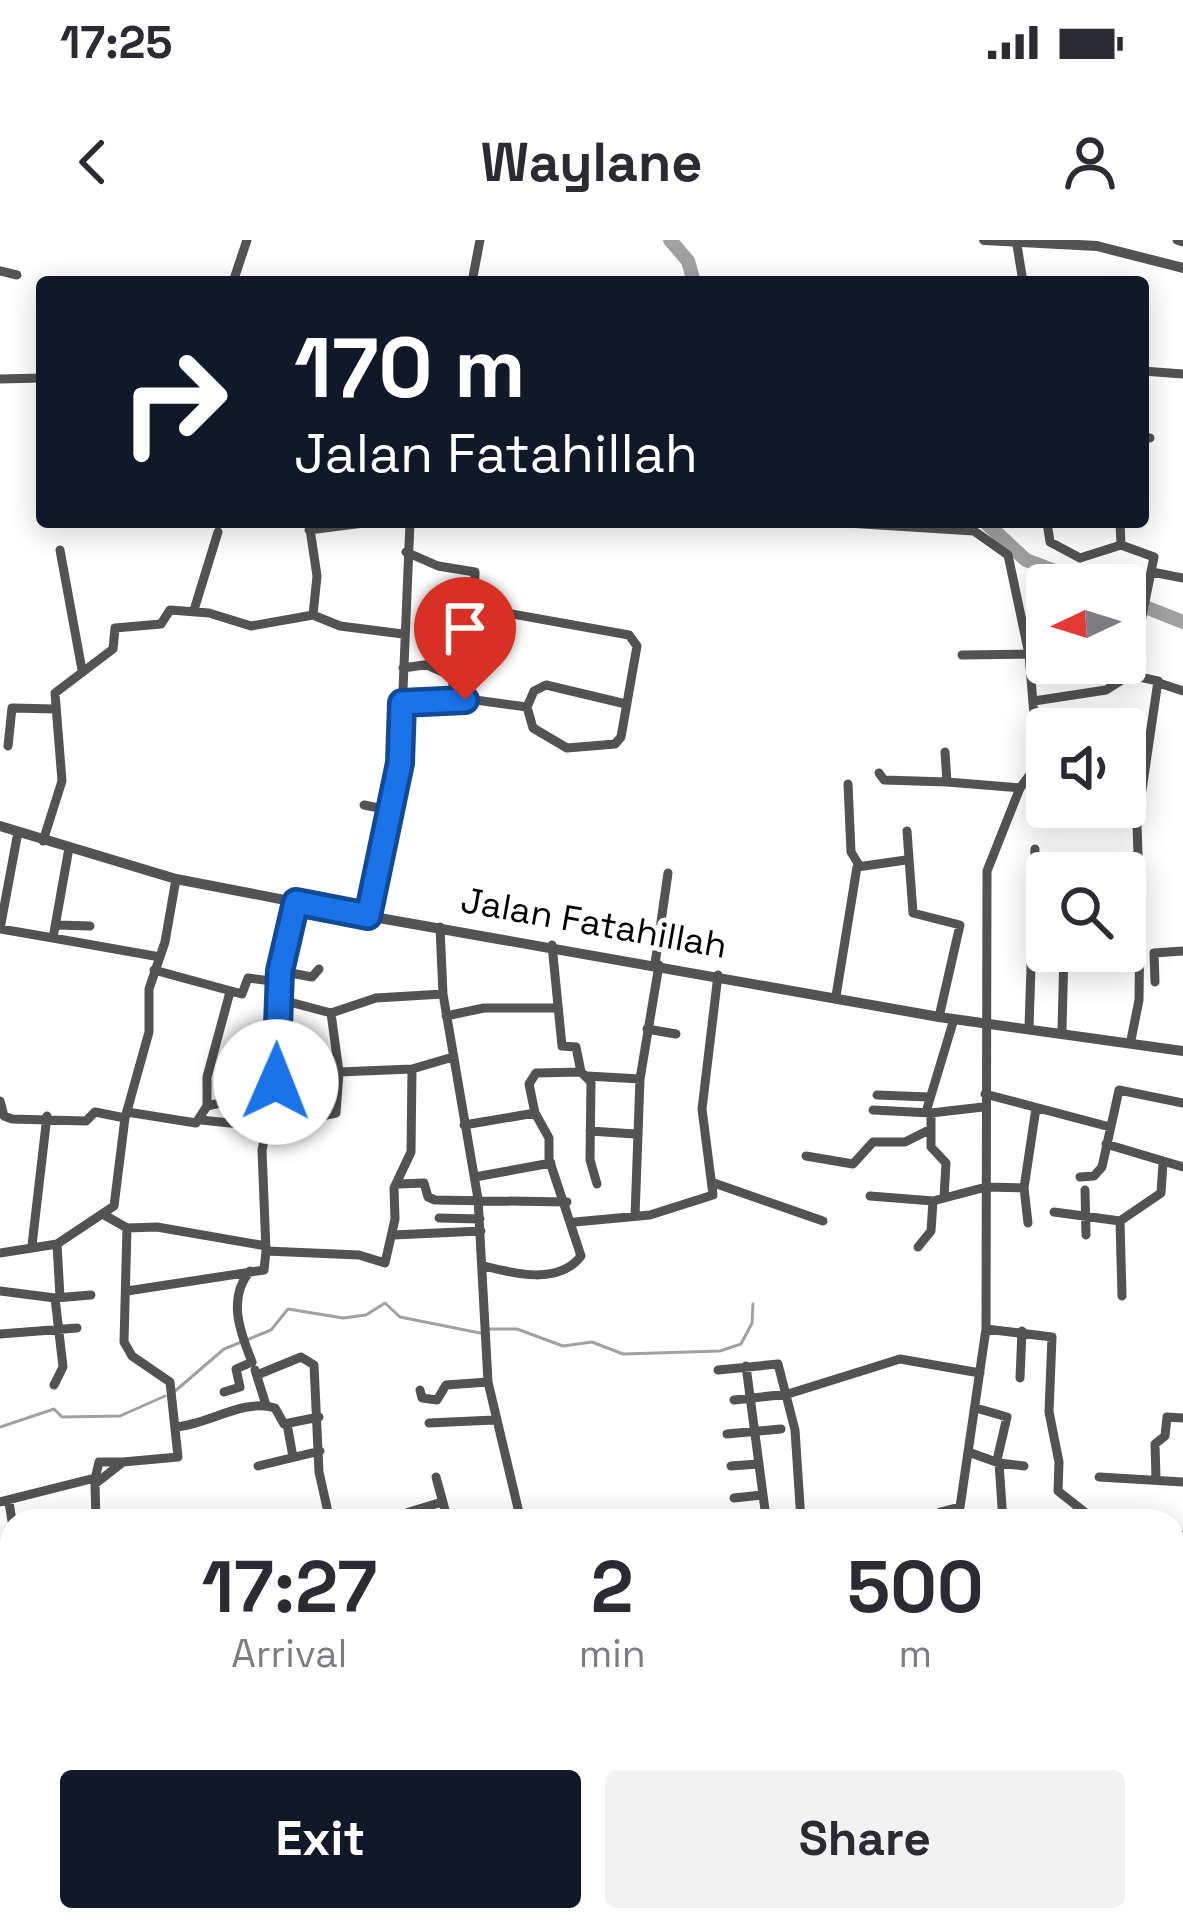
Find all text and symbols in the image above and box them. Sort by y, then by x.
text: 17:25 [60,14,172,71]
text: Waylane [481,128,702,197]
icon: back [60,129,126,195]
icon: person [1057,129,1123,195]
text: 170 m [294,314,526,422]
icon: right [96,324,252,480]
text: Jalan Fatahillah [294,419,698,488]
north arrow [1026,564,1146,684]
map controls [1026,564,1146,972]
pin [414,577,516,700]
icon: arrive [432,595,498,661]
button: sound [1026,708,1146,828]
button: search [1026,852,1146,972]
street label: Jalan Fatahillah [457,877,731,969]
position arrow [213,1019,339,1145]
text: 17:27 [201,1541,377,1633]
text: 2 [591,1541,634,1633]
text: 500 [847,1541,984,1633]
text: Arrival [231,1629,347,1678]
text: min [579,1629,646,1678]
text: m [899,1629,932,1678]
button: Exit [60,1770,581,1908]
button: Share [605,1770,1125,1908]

